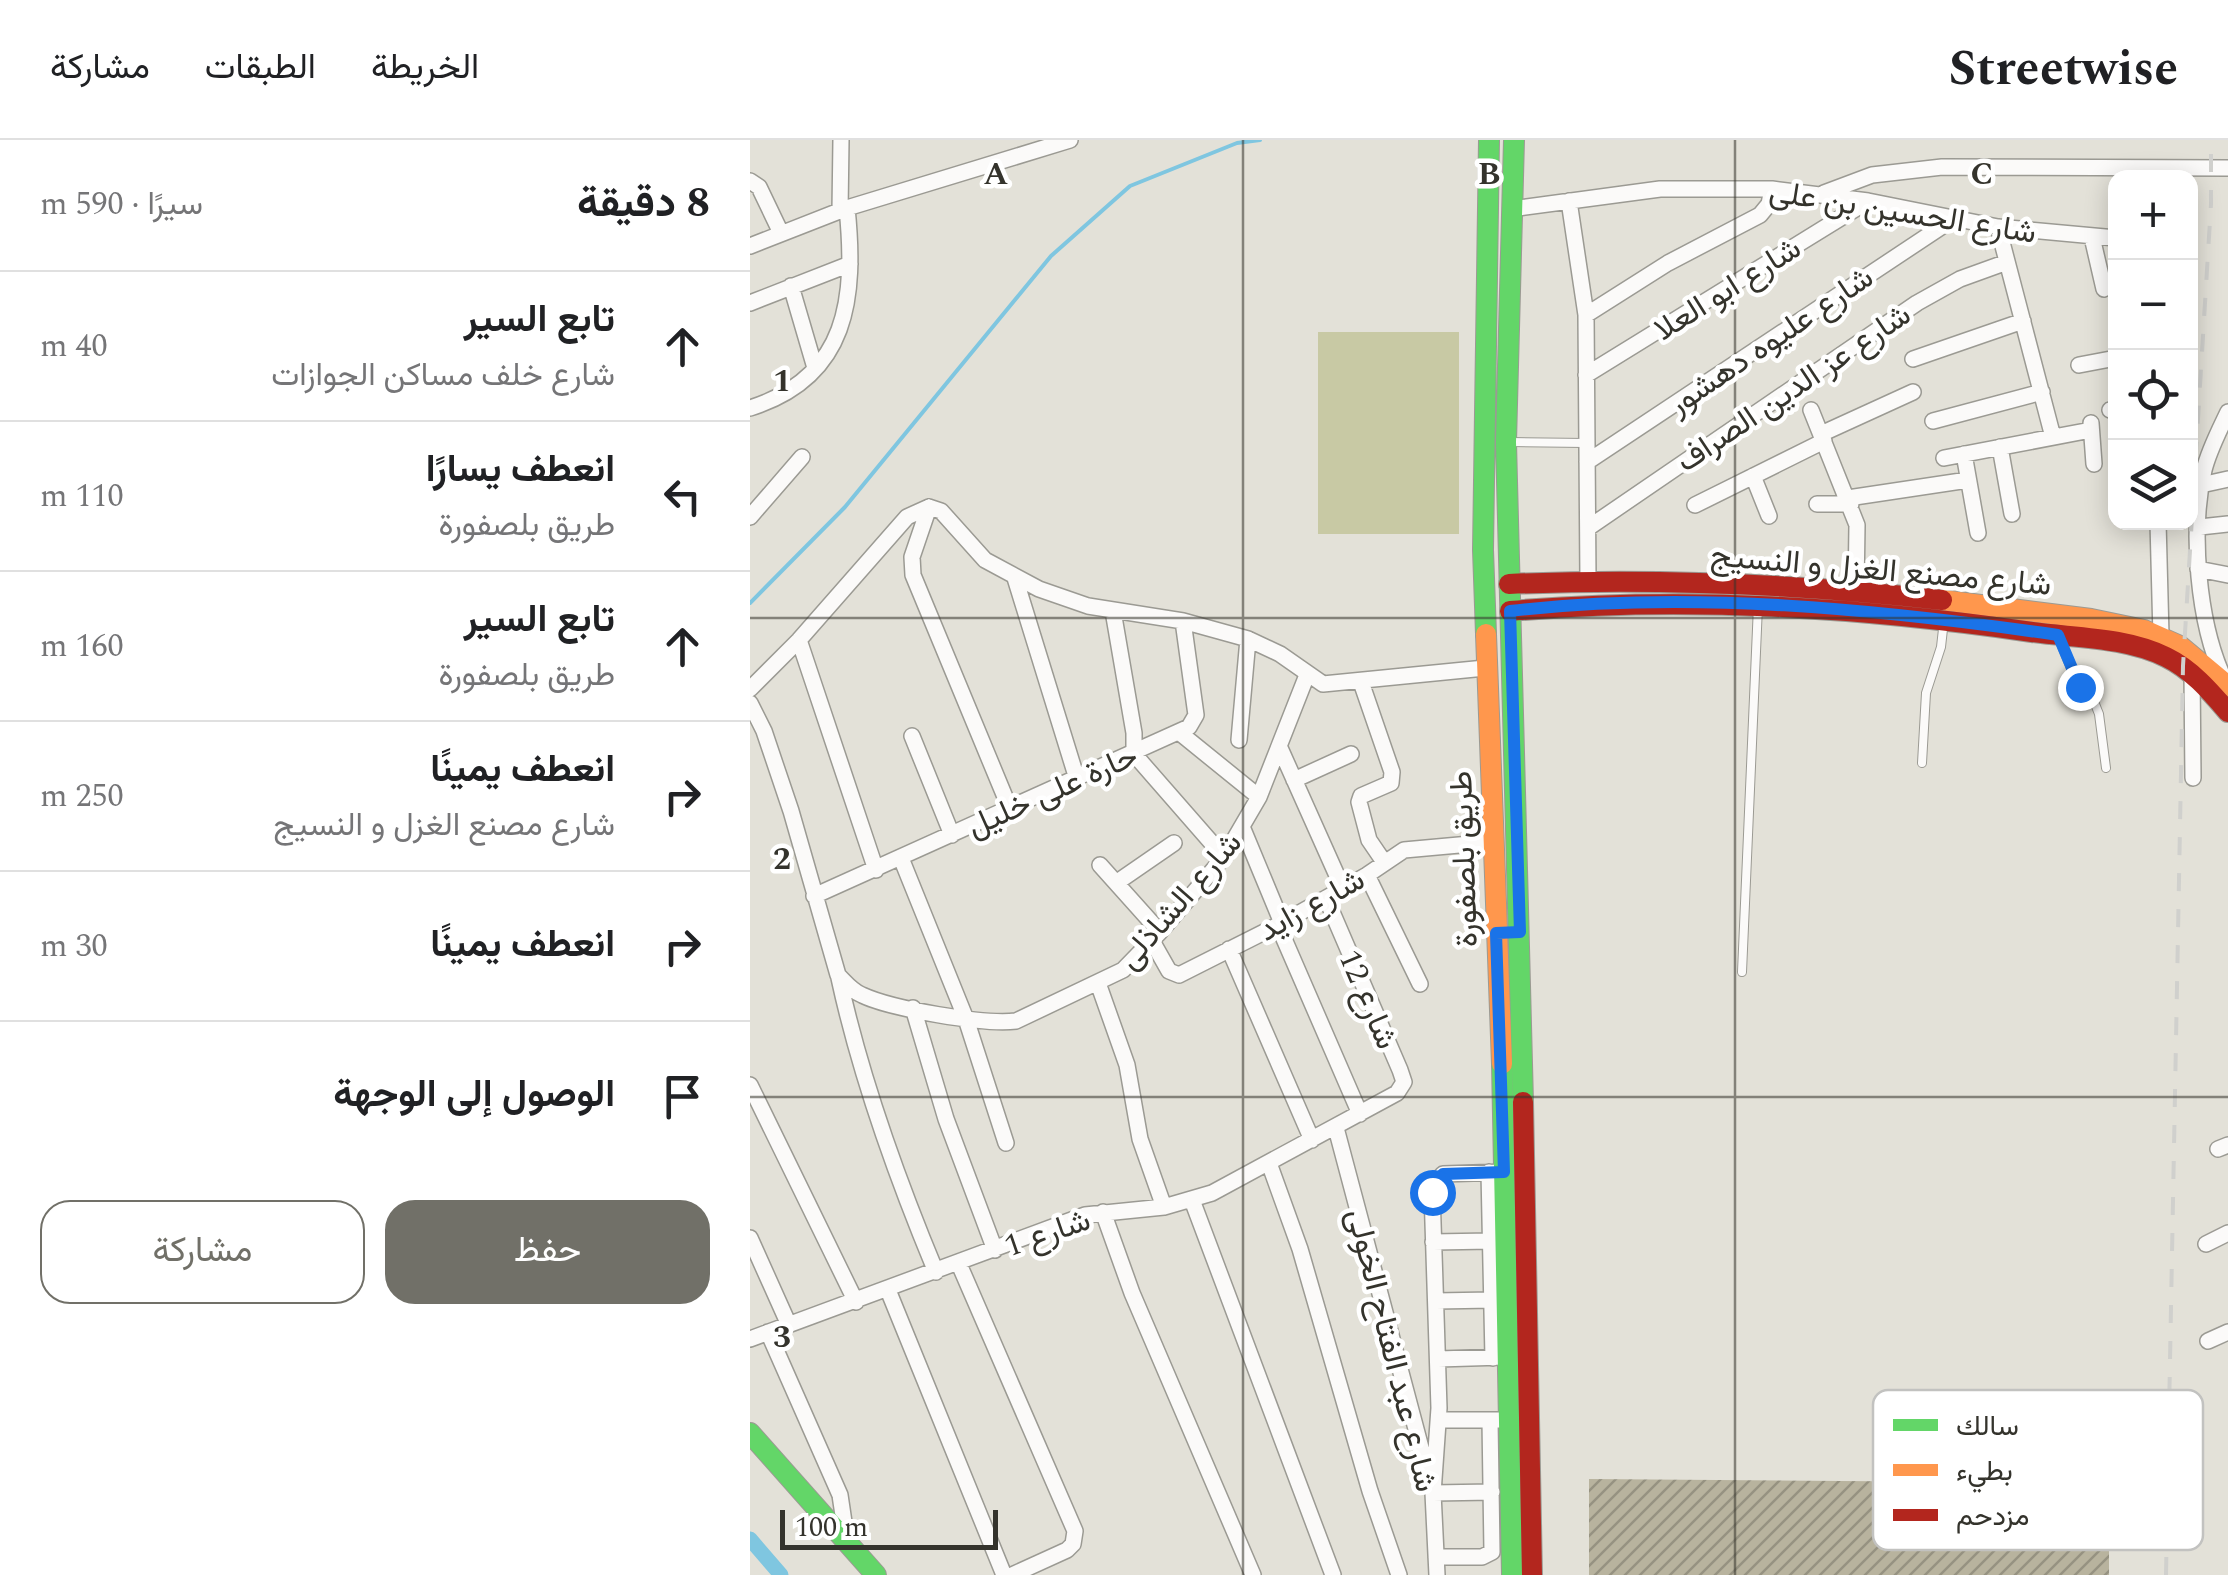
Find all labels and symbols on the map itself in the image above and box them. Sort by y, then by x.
text: A [984,150,1009,199]
text: B [1478,150,1500,199]
text: C [1971,150,1993,199]
street label: شارع الحسين بن على [1766,167,2040,258]
street label: شارع ابو العلا [1645,225,1811,354]
street label: شارع عليوه دهشور [1657,254,1884,429]
street label: شارع عز الدين الصراف [1666,291,1921,485]
text: 1 [773,357,791,406]
street label: شارع مصنع الغزل و النسيج [1708,531,2053,610]
route end [2058,665,2104,711]
street label: حارة على خليل [959,732,1146,851]
street label: طريق بلصفورة [1437,770,1492,948]
street label: شارع الشاذلى [1106,821,1254,981]
text: 2 [773,835,791,884]
street label: شارع زايد [1249,856,1374,955]
street label: شارع 12 [1325,942,1411,1057]
route start [1410,1170,1456,1216]
street label: شارع 1 [998,1196,1097,1271]
street label: شارع عبد الفتاح الخولى [1333,1204,1450,1497]
text: 3 [773,1313,791,1362]
legend [1873,1390,2203,1550]
text: سالك [1956,1405,2019,1448]
text: بطيء [1956,1450,2013,1493]
text: مزدحم [1956,1495,2029,1538]
scale bar [780,1505,998,1550]

